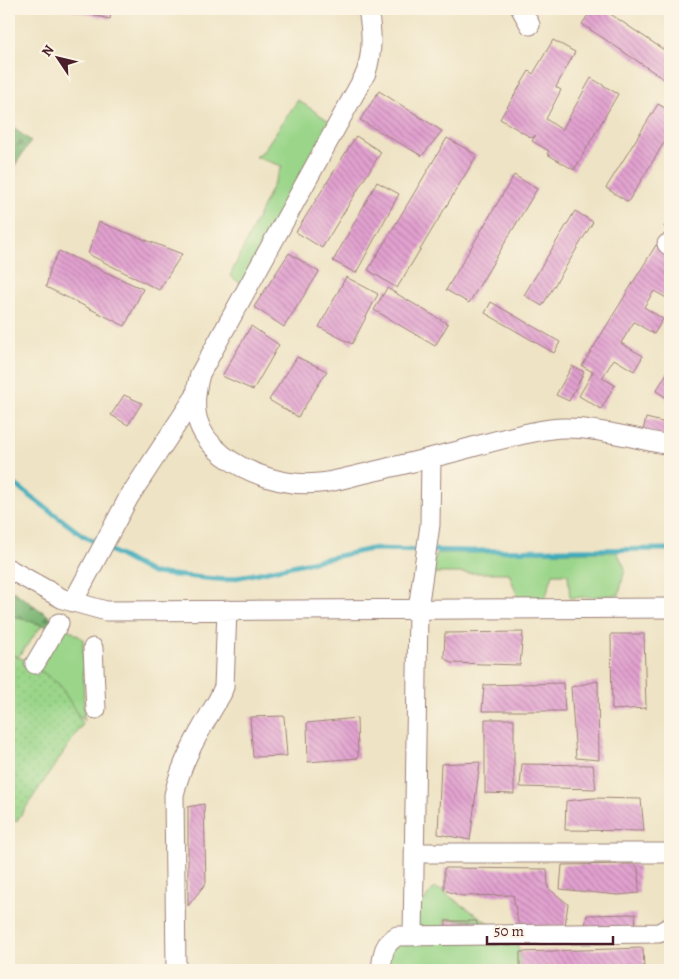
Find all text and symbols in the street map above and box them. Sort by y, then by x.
north arrow [32,32,82,82]
text: N [37,41,58,60]
scale bar [487,914,613,946]
text: 50 m [494,921,524,941]

